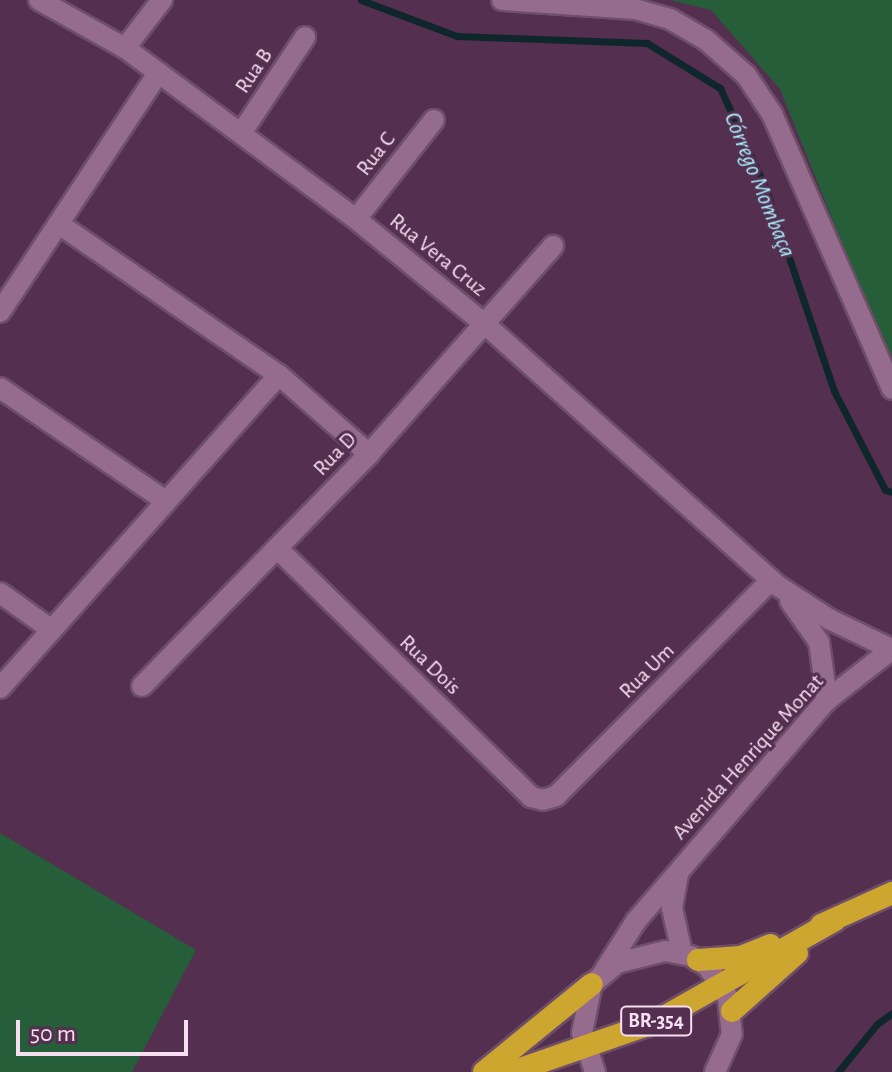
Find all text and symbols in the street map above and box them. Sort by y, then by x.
street label: Rua B [229,43,279,99]
water label: Córrego Mombaça [717,108,801,262]
street label: Rua C [351,127,401,181]
street label: Rua Vera Cruz [384,208,492,302]
street label: Rua D [308,426,362,482]
street label: Rua Dois [394,629,466,701]
street label: Rua Um [614,638,680,704]
street label: Avenida Henrique Monat [667,669,829,845]
scale bar [20,1004,192,1054]
road number: BR-354 [620,1005,692,1037]
text: 50 m [30,1022,76,1046]

